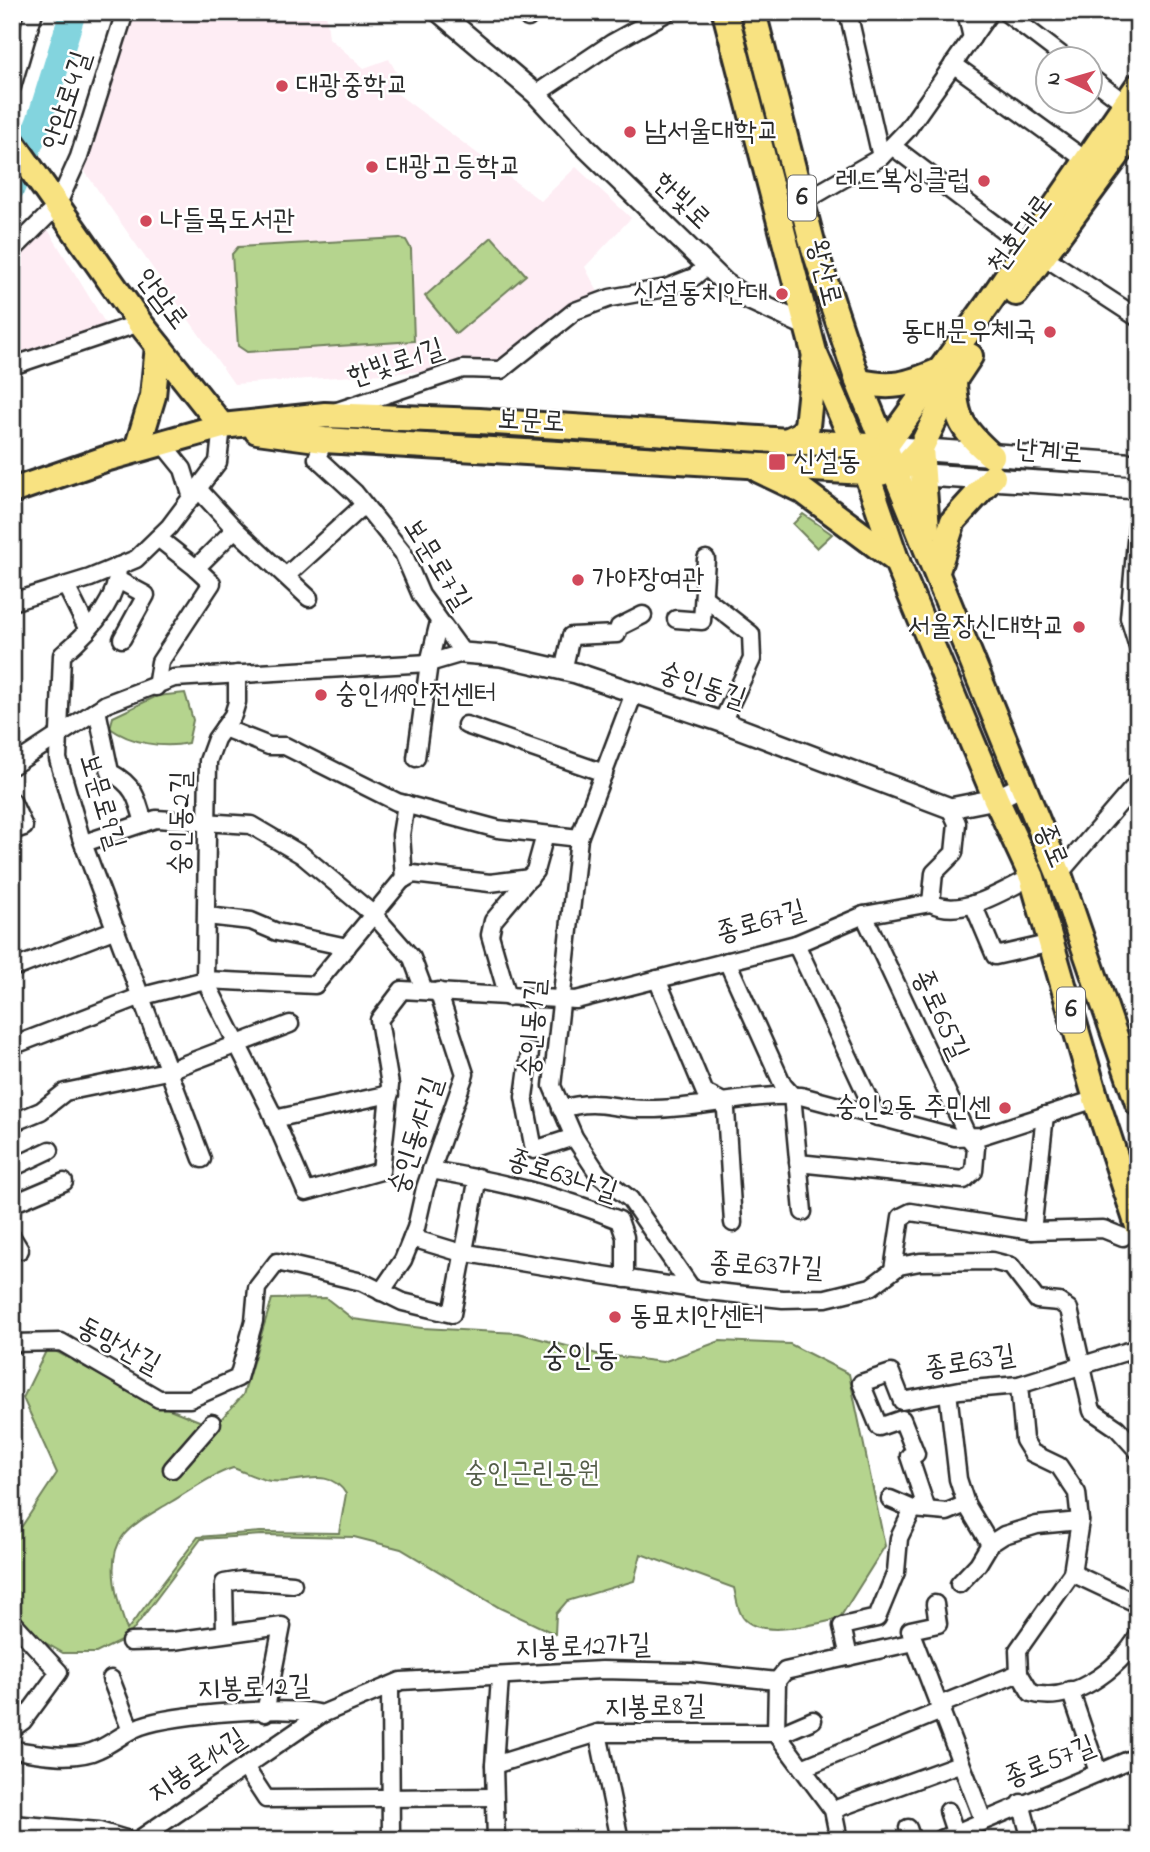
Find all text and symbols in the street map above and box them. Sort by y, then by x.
street label: 안암로4길 [33,46,103,156]
north arrow [1034,46,1104,116]
place label: 대광중학교 [296,66,409,107]
text: N [1041,71,1069,86]
marker: 대광중학교 [274,78,290,94]
place label: 남서울대학교 [644,112,779,153]
marker: 남서울대학교 [622,124,638,140]
place label: 대광고등학교 [386,147,521,188]
marker: 대광고등학교 [364,159,380,175]
place label: 레드복싱클럽 [835,161,970,202]
street label: 한빛로 [642,164,720,240]
marker: 레드복싱클럽 [976,173,992,189]
road number: 6 [788,176,816,220]
street label: 천호대로 [978,186,1064,284]
place label: 나들목도서관 [160,201,295,242]
marker: 나들목도서관 [138,213,154,229]
street label: 왕산로 [795,235,851,311]
street label: 안암로 [124,261,198,339]
place label: 신설동치안대 [633,274,768,315]
marker: 신설동치안대 [774,286,790,302]
place label: 동대문우체국 [901,312,1036,353]
marker: 동대문우체국 [1042,324,1058,340]
street label: 한빛로1길 [343,329,449,399]
street label: 보문로 [496,400,566,444]
street label: 난계로 [1014,430,1084,476]
place label: 신설동 [793,442,861,483]
marker: 신설동 [767,452,787,472]
street label: 보문로7길 [392,511,480,619]
place label: 가야장여관 [592,560,705,601]
marker: 가야장여관 [570,572,586,588]
place label: 서울장신대학교 [907,607,1065,648]
marker: 서울장신대학교 [1071,619,1087,635]
street label: 숭인동길 [653,653,751,721]
place label: 숭인119안전센터 [335,675,496,716]
marker: 숭인119안전센터 [313,687,329,703]
street label: 보문로9길 [67,749,135,855]
street label: 숭인동2길 [161,771,203,875]
street label: 종로 [1022,817,1078,875]
street label: 종로67길 [711,891,811,955]
street label: 종로65길 [900,963,978,1067]
street label: 숭인동1길 [510,977,558,1079]
road number: 6 [1057,987,1085,1032]
street label: 숭인동1다길 [379,1072,455,1200]
place label: 숭인2동 주민센 [835,1088,991,1129]
marker: 숭인2동 주민센 [997,1100,1013,1116]
street label: 종로63나길 [501,1140,623,1214]
street label: 종로63가길 [708,1244,824,1290]
place label: 동묘치안센터 [629,1297,764,1338]
street label: 동망산길 [69,1308,167,1386]
marker: 동묘치안센터 [607,1309,623,1325]
district label: 숭인동 [541,1334,619,1381]
street label: 종로63길 [922,1336,1018,1390]
park label: 숭인근린공원 [464,1454,600,1495]
street label: 지봉로12가길 [515,1625,651,1671]
street label: 지봉로12길 [197,1667,311,1711]
street label: 지봉로8길 [604,1687,706,1729]
street label: 지봉로14길 [141,1719,255,1815]
street label: 종로57길 [998,1726,1102,1800]

